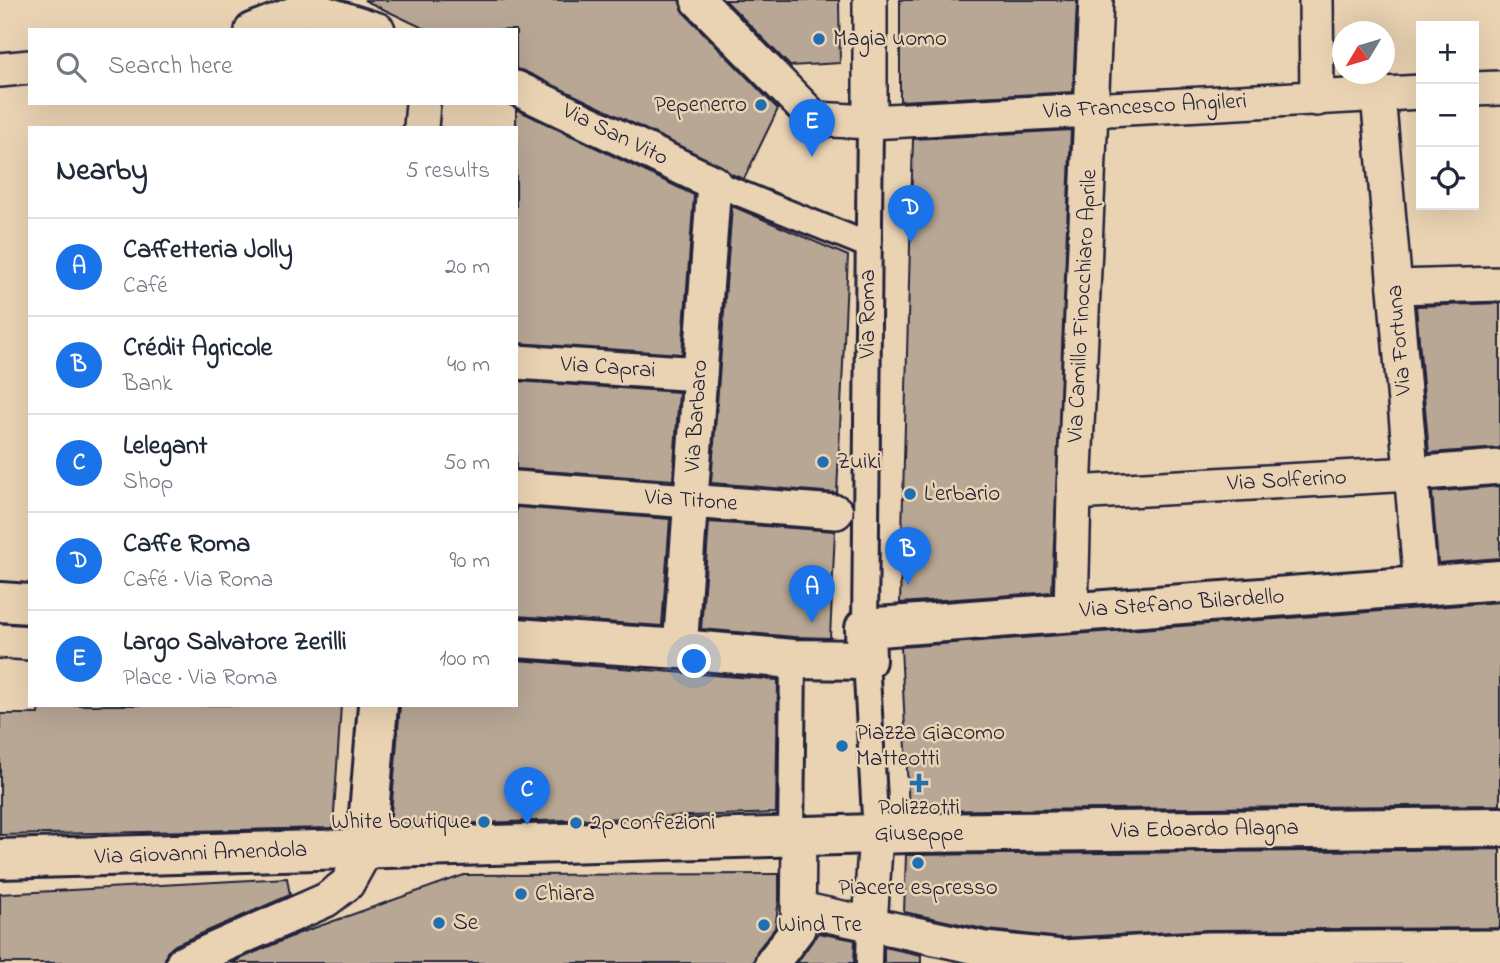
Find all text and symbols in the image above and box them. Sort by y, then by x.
north arrow [1332,21,1395,84]
map controls [1416,21,1479,210]
button: + [1416,21,1479,84]
place label: Magia uomo [833,23,947,57]
search box [28,28,518,105]
marker: Magia uomo [811,31,827,47]
icon: search [52,48,90,86]
text: Search here [108,48,233,86]
button: − [1416,84,1479,147]
street label: Via Francesco Angileri [1041,85,1248,130]
place label: Pepenerro [654,89,747,122]
street label: Via San Vito [555,95,674,175]
marker: Pepenerro [753,97,769,113]
pin: E [789,99,835,157]
button: locate [1416,147,1479,210]
text: Nearby [56,150,148,194]
text: 5 results [406,155,490,188]
street label: Via Camillo Finocchiaro Aprile [1059,168,1107,445]
pin: D [888,185,934,243]
text: Caffetteria Jolly [123,232,293,270]
text: A [72,251,86,284]
text: 20 m [445,251,490,284]
street label: Via Roma [852,269,885,360]
text: Café [123,270,168,303]
street label: Via Fortuna [1379,283,1421,398]
text: Crédit Agricole [123,330,272,368]
street label: Via Caprai [558,348,657,388]
text: B [71,349,87,382]
text: 40 m [447,349,490,382]
street label: Via Barbaro [677,358,717,474]
text: Bank [123,368,172,401]
text: Lelegant [123,428,208,466]
place label: Zuiki [837,446,882,479]
text: C [73,447,85,480]
text: 50 m [443,447,490,480]
marker: Zuiki [815,454,831,470]
street label: Via Solferino [1225,461,1348,501]
text: Shop [123,466,173,499]
place label: L'erbario [924,478,1000,511]
street label: Via Titone [643,481,739,521]
marker: L'erbario [902,486,918,502]
text: Caffe Roma [123,526,250,564]
pin: B [885,527,931,585]
text: D [71,545,87,578]
text: 90 m [450,545,490,578]
text: Café · Via Roma [123,564,273,597]
pin: A [789,565,835,623]
street label: Via Stefano Bilardello [1078,580,1286,628]
text: Largo Salvatore Zerilli [123,624,347,662]
text: E [72,643,86,676]
text: 100 m [439,643,490,676]
your location [677,644,711,678]
text: Place · Via Roma [123,662,277,695]
place label: Piazza Giacomo Matteotti [856,717,1005,776]
marker: Piazza Giacomo Matteotti [834,738,850,754]
pin: C [504,767,550,825]
marker: Polizzotti Giuseppe [911,775,927,791]
place label: Polizzotti Giuseppe [875,792,964,851]
place label: White boutique [331,806,471,839]
place label: 2p confezioni [590,807,715,840]
street label: Via Edoardo Alagna [1110,812,1299,849]
marker: White boutique [476,814,492,830]
marker: 2p confezioni [568,815,584,831]
street label: Via Giovanni Amendola [93,834,308,874]
marker: Piacere espresso [910,855,926,871]
place label: Piacere espresso [838,872,998,905]
place label: Chiara [535,878,595,911]
marker: Chiara [513,886,529,902]
place label: Se [453,907,479,940]
place label: Wind Tre [778,909,862,942]
marker: Se [431,915,447,931]
marker: Wind Tre [756,917,772,933]

